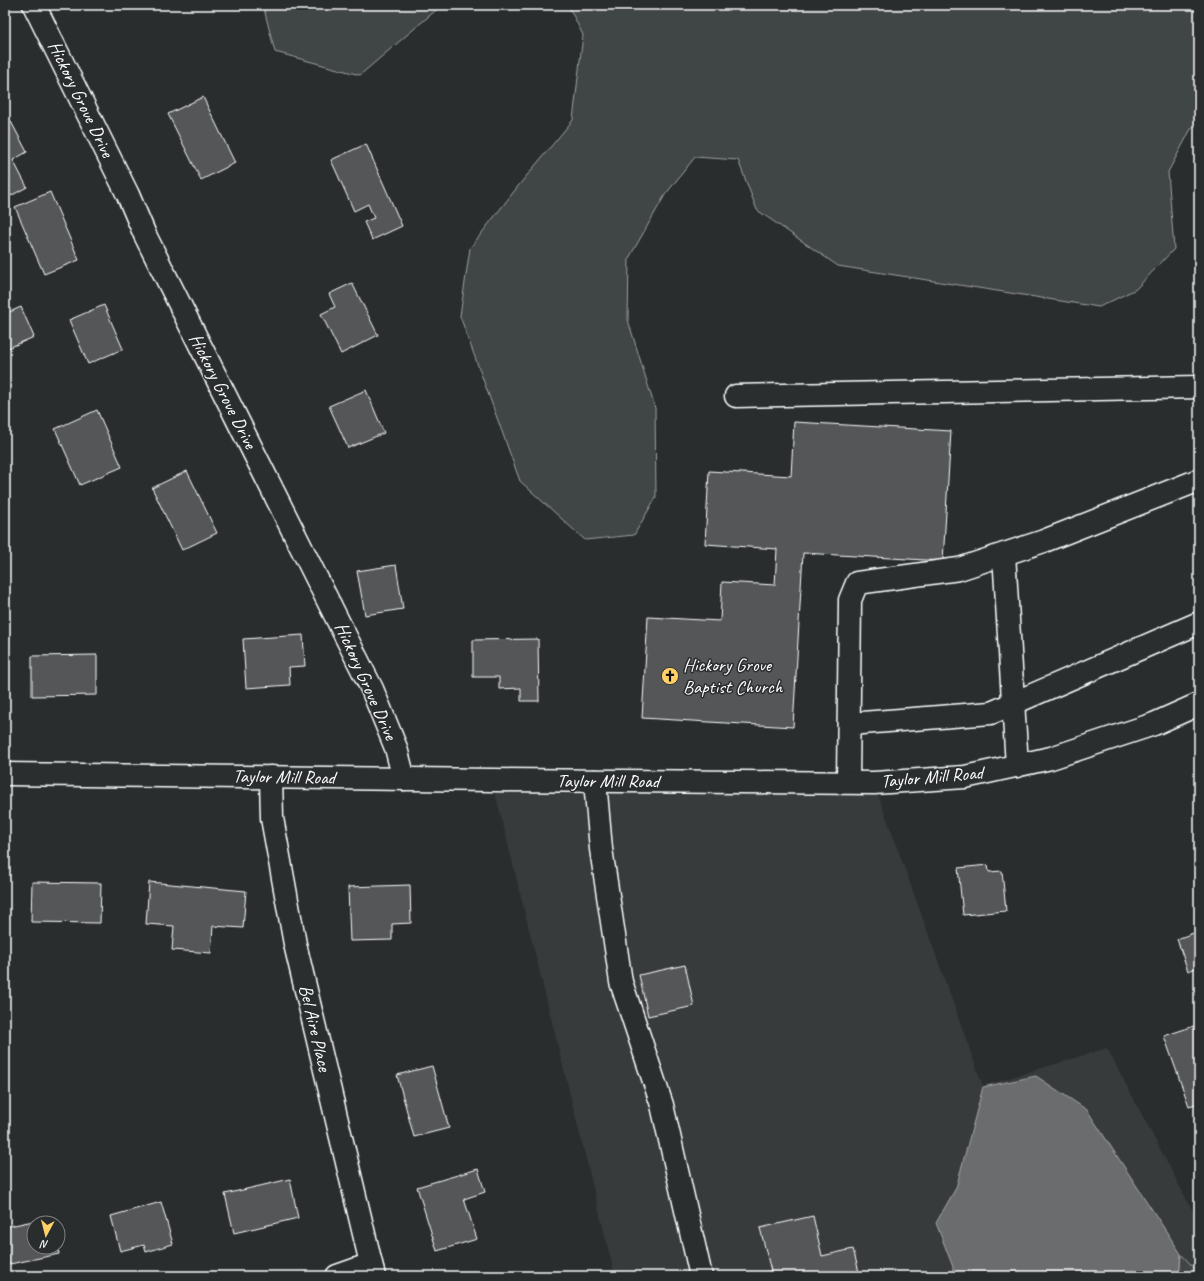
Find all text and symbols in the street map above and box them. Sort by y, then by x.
street label: Hickory Grove Drive [42,37,120,163]
street label: Hickory Grove Drive [184,329,263,454]
street label: Hickory Grove Drive [329,618,403,745]
place label: Hickory Grove Baptist Church [683,653,784,699]
church icon: Hickory Grove Baptist Church [660,666,680,686]
street label: Taylor Mill Road [880,760,987,793]
street label: Taylor Mill Road [233,764,338,790]
street label: Taylor Mill Road [557,769,662,793]
street label: Bel Aire Place [293,982,337,1075]
north arrow [26,1215,66,1255]
text: N [38,1237,49,1252]

